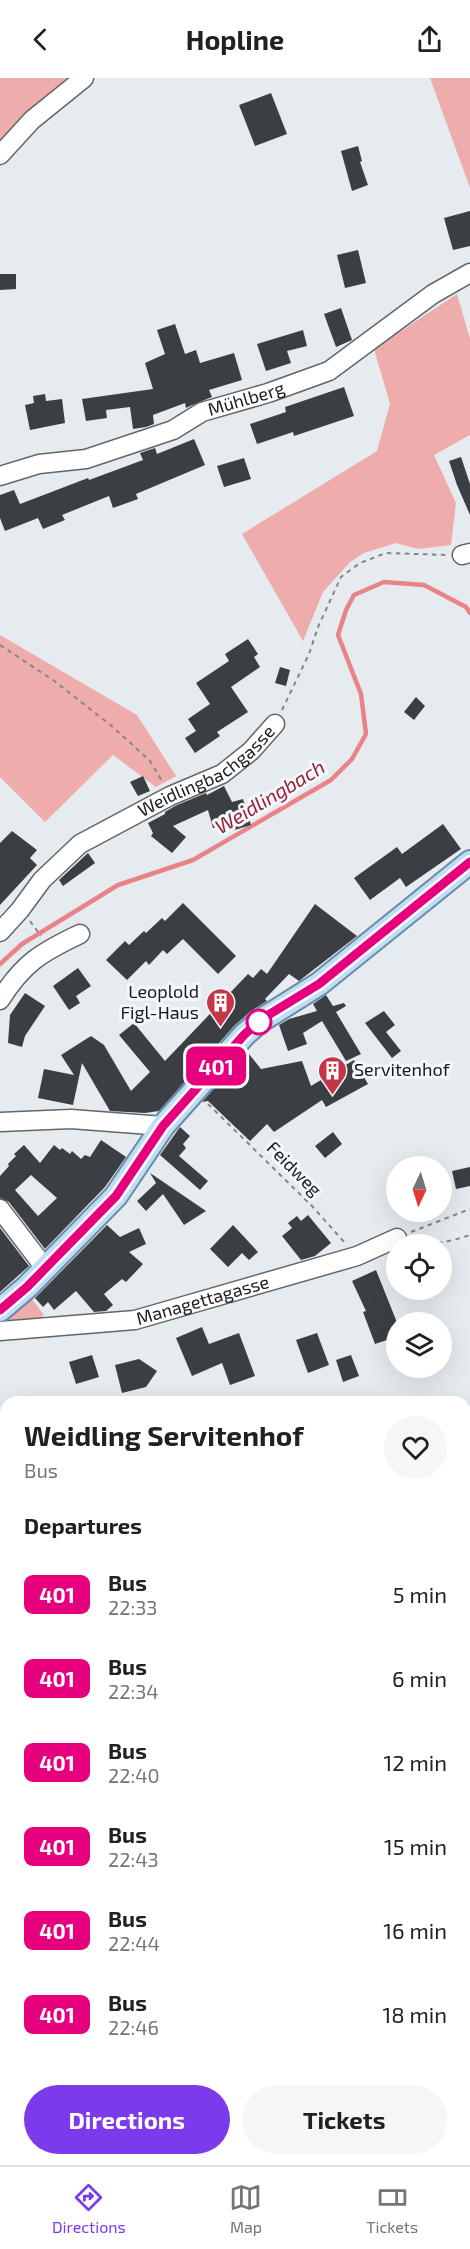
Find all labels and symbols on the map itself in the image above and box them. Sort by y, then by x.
street label: Mühlberg [205,376,287,420]
street label: Weidlingbachgasse [132,717,276,821]
water label: Weidlingbach [211,755,329,839]
place label: Leoplold Figl-Haus [120,980,199,1023]
building icon: Leoplold Figl-Haus [204,986,236,1028]
unlabelled marker [246,1009,272,1035]
line badge: 401 [182,1046,250,1086]
building icon: Servitenhof [317,1054,349,1096]
place label: Servitenhof [354,1058,451,1080]
street label: Feidweg [263,1136,327,1200]
north arrow [386,1156,452,1222]
street label: Managettagasse [134,1270,271,1329]

